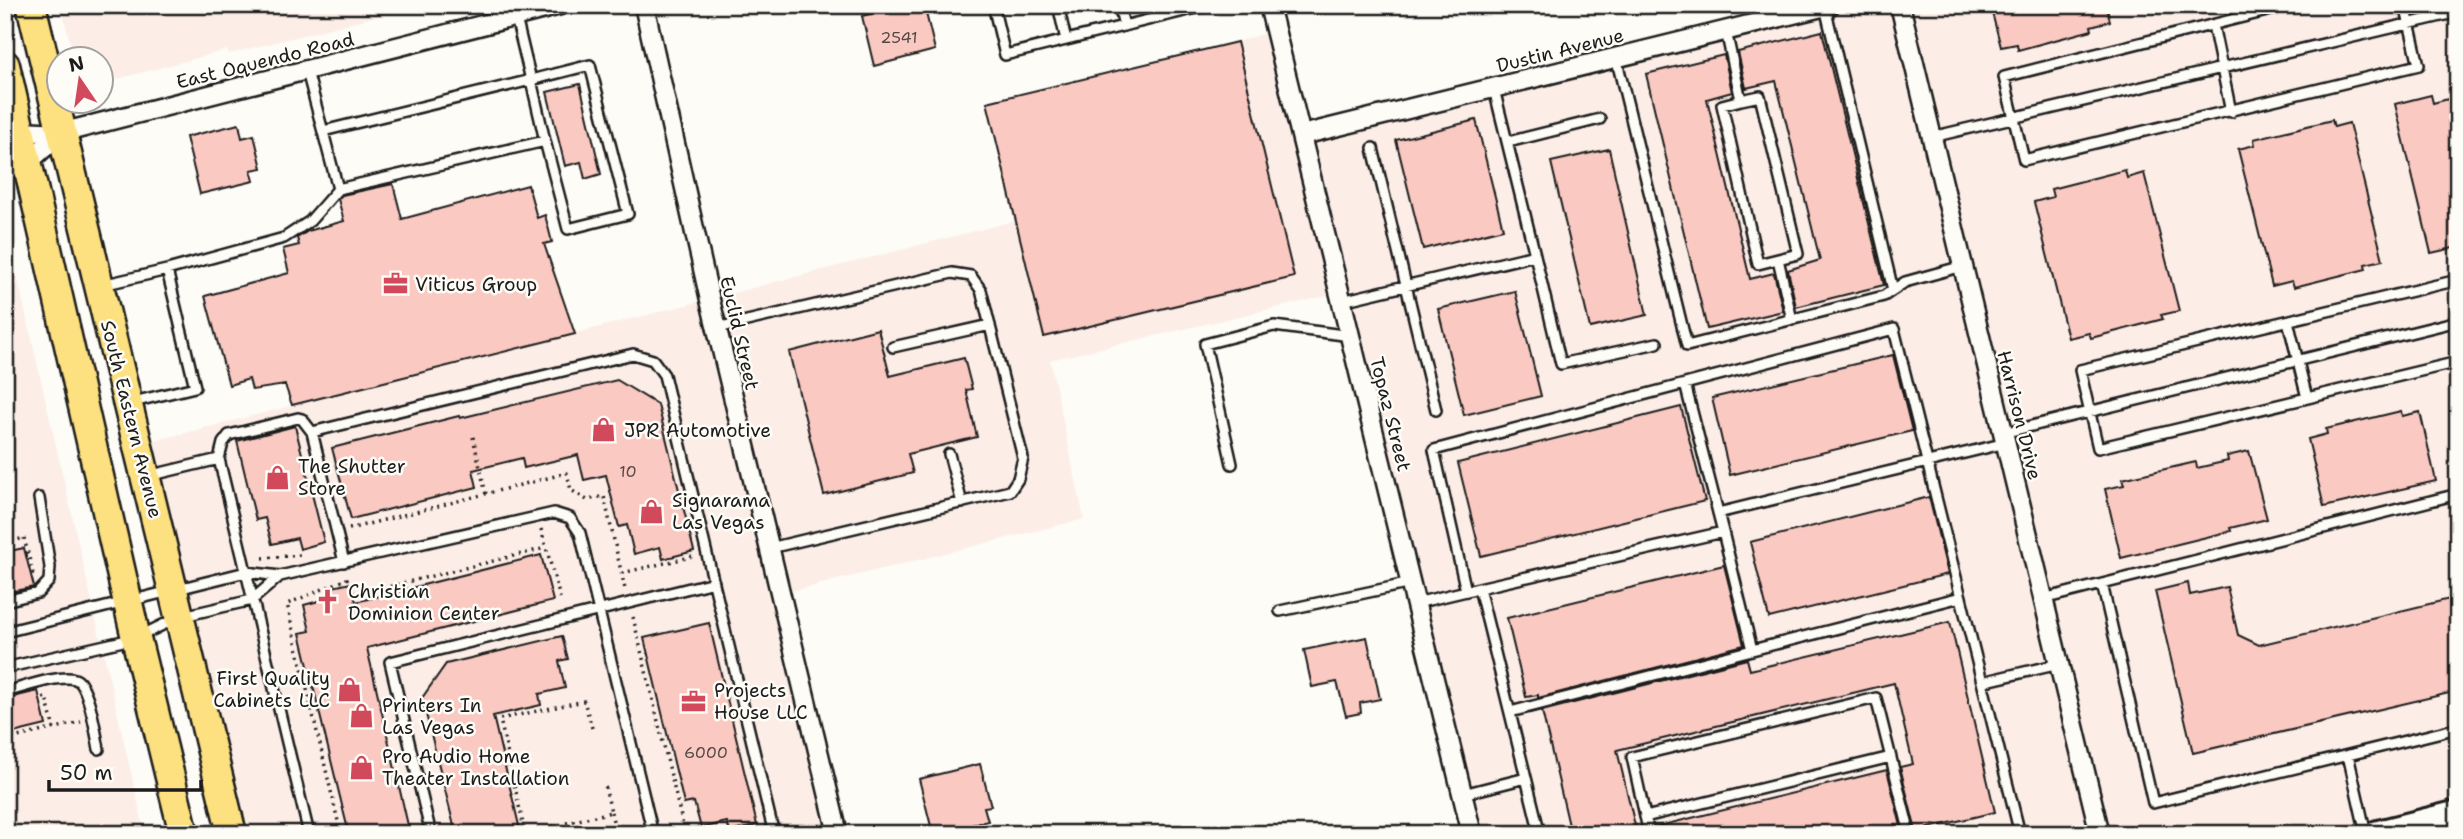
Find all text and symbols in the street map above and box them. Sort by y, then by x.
street label: Dustin Avenue [1494,23,1626,78]
street label: East Oquendo Road [174,26,357,95]
house number: 2541 [880,27,918,48]
north arrow [46,46,116,116]
text: N [66,50,86,78]
office icon: Viticus Group [381,270,409,298]
place label: Viticus Group [415,272,537,297]
street label: Euclid Street [714,274,765,393]
street label: South Eastern Avenue [95,318,168,521]
street label: Harrison Drive [1991,348,2048,482]
street label: Topaz Street [1364,354,1417,474]
shop icon: JPR Automotive [590,416,618,444]
place label: JPR Automotive [624,418,771,443]
place label: The Shutter Store [298,454,406,501]
house number: 10 [619,461,637,482]
shop icon: The Shutter Store [264,463,292,491]
place label: Signarama Las Vegas [672,488,770,535]
shop icon: Signarama Las Vegas [638,497,666,525]
place label: Christian Dominion Center [348,579,500,626]
church icon: Christian Dominion Center [314,588,342,616]
place label: First Quality Cabinets LLC [213,666,330,713]
shop icon: First Quality Cabinets LLC [336,675,364,703]
place label: Projects House LLC [714,678,808,725]
office icon: Projects House LLC [680,687,708,715]
place label: Printers In Las Vegas [382,693,481,740]
shop icon: Printers In Las Vegas [348,702,376,730]
house number: 6000 [684,742,728,763]
place label: Pro Audio Home Theater Installation [382,744,569,791]
scale bar [49,748,201,792]
shop icon: Pro Audio Home Theater Installation [348,753,376,781]
text: 50 m [60,759,113,787]

